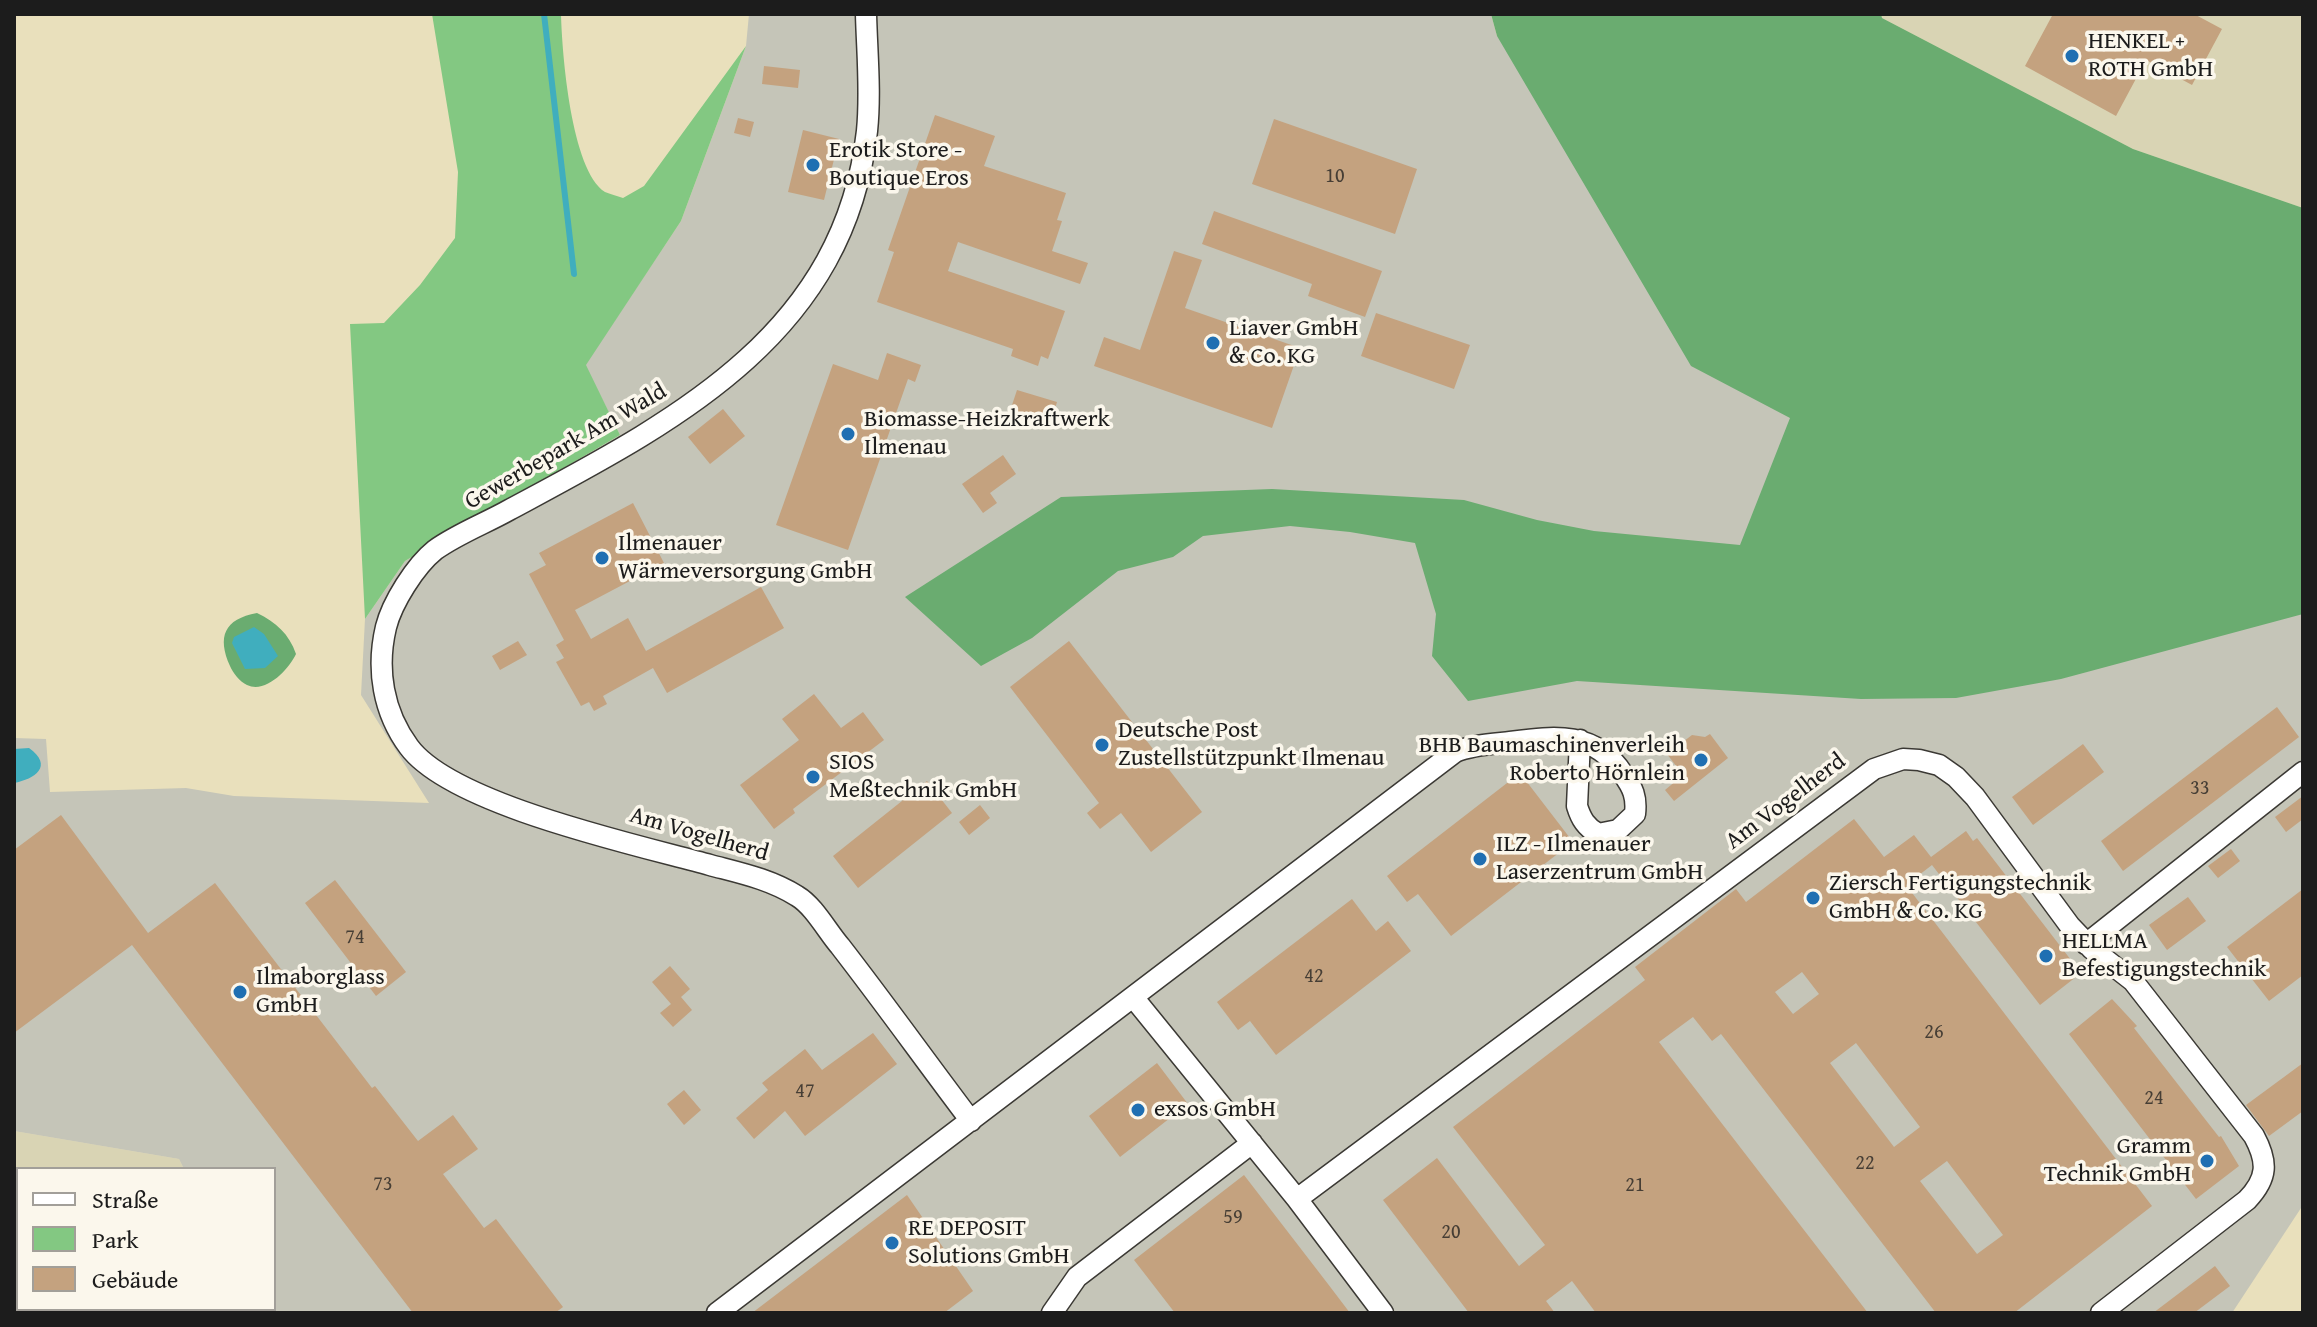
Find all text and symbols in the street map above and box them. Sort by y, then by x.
place label: HENKEL + ROTH GmbH [2088,28,2213,84]
marker: HENKEL + ROTH GmbH [2063,47,2081,65]
place label: Erotik Store - Boutique Eros [829,137,969,193]
marker: Erotik Store - Boutique Eros [804,156,822,174]
house number: 10 [1325,165,1345,189]
place label: Liaver GmbH & Co. KG [1229,315,1358,371]
marker: Liaver GmbH & Co. KG [1204,334,1222,352]
street label: Gewerbepark Am Wald [460,377,672,517]
place label: Biomasse-Heizkraftwerk Ilmenau [864,406,1110,462]
marker: Biomasse-Heizkraftwerk Ilmenau [839,425,857,443]
place label: Ilmenauer Wärmeversorgung GmbH [618,530,872,586]
marker: Ilmenauer Wärmeversorgung GmbH [593,549,611,567]
place label: Deutsche Post Zustellstützpunkt Ilmenau [1118,717,1385,773]
place label: BHB Baumaschinenverleih Roberto Hörnlein [1419,732,1685,788]
marker: Deutsche Post Zustellstützpunkt Ilmenau [1093,736,1111,754]
street label: Am Vogelherd [1720,747,1852,857]
place label: SIOS Meßtechnik GmbH [829,749,1017,805]
marker: BHB Baumaschinenverleih Roberto Hörnlein [1692,751,1710,769]
marker: SIOS Meßtechnik GmbH [804,768,822,786]
house number: 33 [2190,777,2210,801]
street label: Am Vogelherd [626,801,772,869]
place label: ILZ - Ilmenauer Laserzentrum GmbH [1496,831,1703,887]
marker: ILZ - Ilmenauer Laserzentrum GmbH [1471,850,1489,868]
place label: Ziersch Fertigungstechnik GmbH & Co. KG [1829,870,2091,926]
marker: Ziersch Fertigungstechnik GmbH & Co. KG [1804,889,1822,907]
house number: 74 [345,926,365,950]
place label: HELLMA Befestigungstechnik [2062,928,2266,984]
marker: HELLMA Befestigungstechnik [2037,947,2055,965]
place label: Ilmaborglass GmbH [256,964,385,1020]
house number: 42 [1304,965,1324,989]
marker: Ilmaborglass GmbH [231,983,249,1001]
house number: 26 [1924,1021,1944,1045]
house number: 47 [795,1080,815,1104]
house number: 24 [2144,1087,2164,1111]
place label: exsos GmbH [1154,1096,1276,1124]
marker: exsos GmbH [1129,1101,1147,1119]
place label: Gramm Technik GmbH [2044,1133,2191,1189]
house number: 22 [1855,1152,1875,1176]
marker: Gramm Technik GmbH [2198,1152,2216,1170]
legend [16,1167,276,1311]
house number: 73 [373,1173,393,1197]
house number: 21 [1625,1174,1645,1198]
text: Straße [92,1182,159,1217]
house number: 59 [1223,1206,1243,1230]
place label: RE DEPOSIT Solutions GmbH [908,1215,1070,1271]
house number: 20 [1441,1221,1461,1245]
text: Park [92,1222,138,1257]
marker: RE DEPOSIT Solutions GmbH [883,1234,901,1252]
text: Gebäude [92,1262,178,1297]

